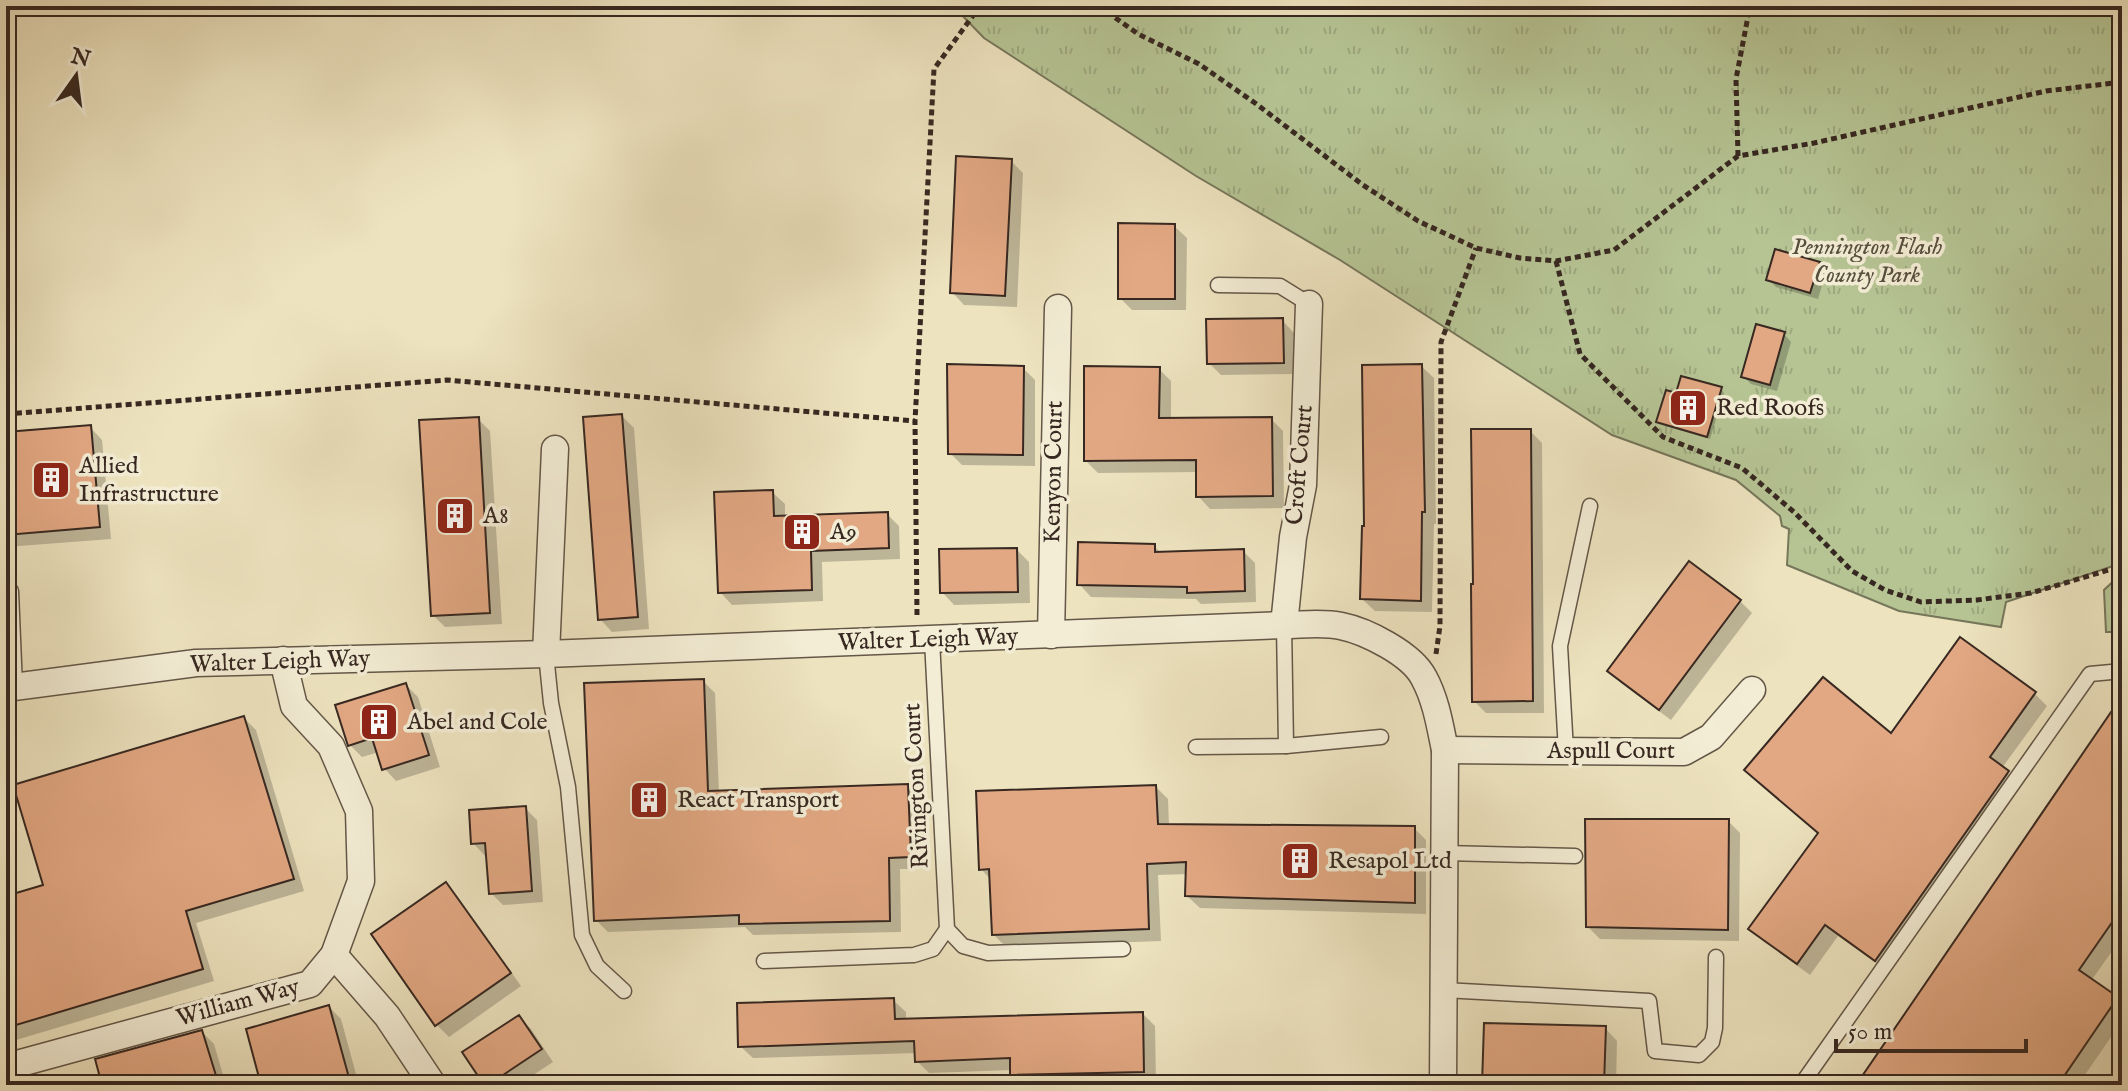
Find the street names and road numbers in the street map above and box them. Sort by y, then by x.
street label: Kenyon Court [1037,400,1071,544]
street label: Croft Court [1279,404,1321,526]
street label: Walter Leigh Way [837,621,1019,659]
street label: Walter Leigh Way [189,643,371,681]
street label: Rivington Court [897,702,937,870]
street label: Aspull Court [1546,736,1675,767]
street label: William Way [173,972,303,1034]

